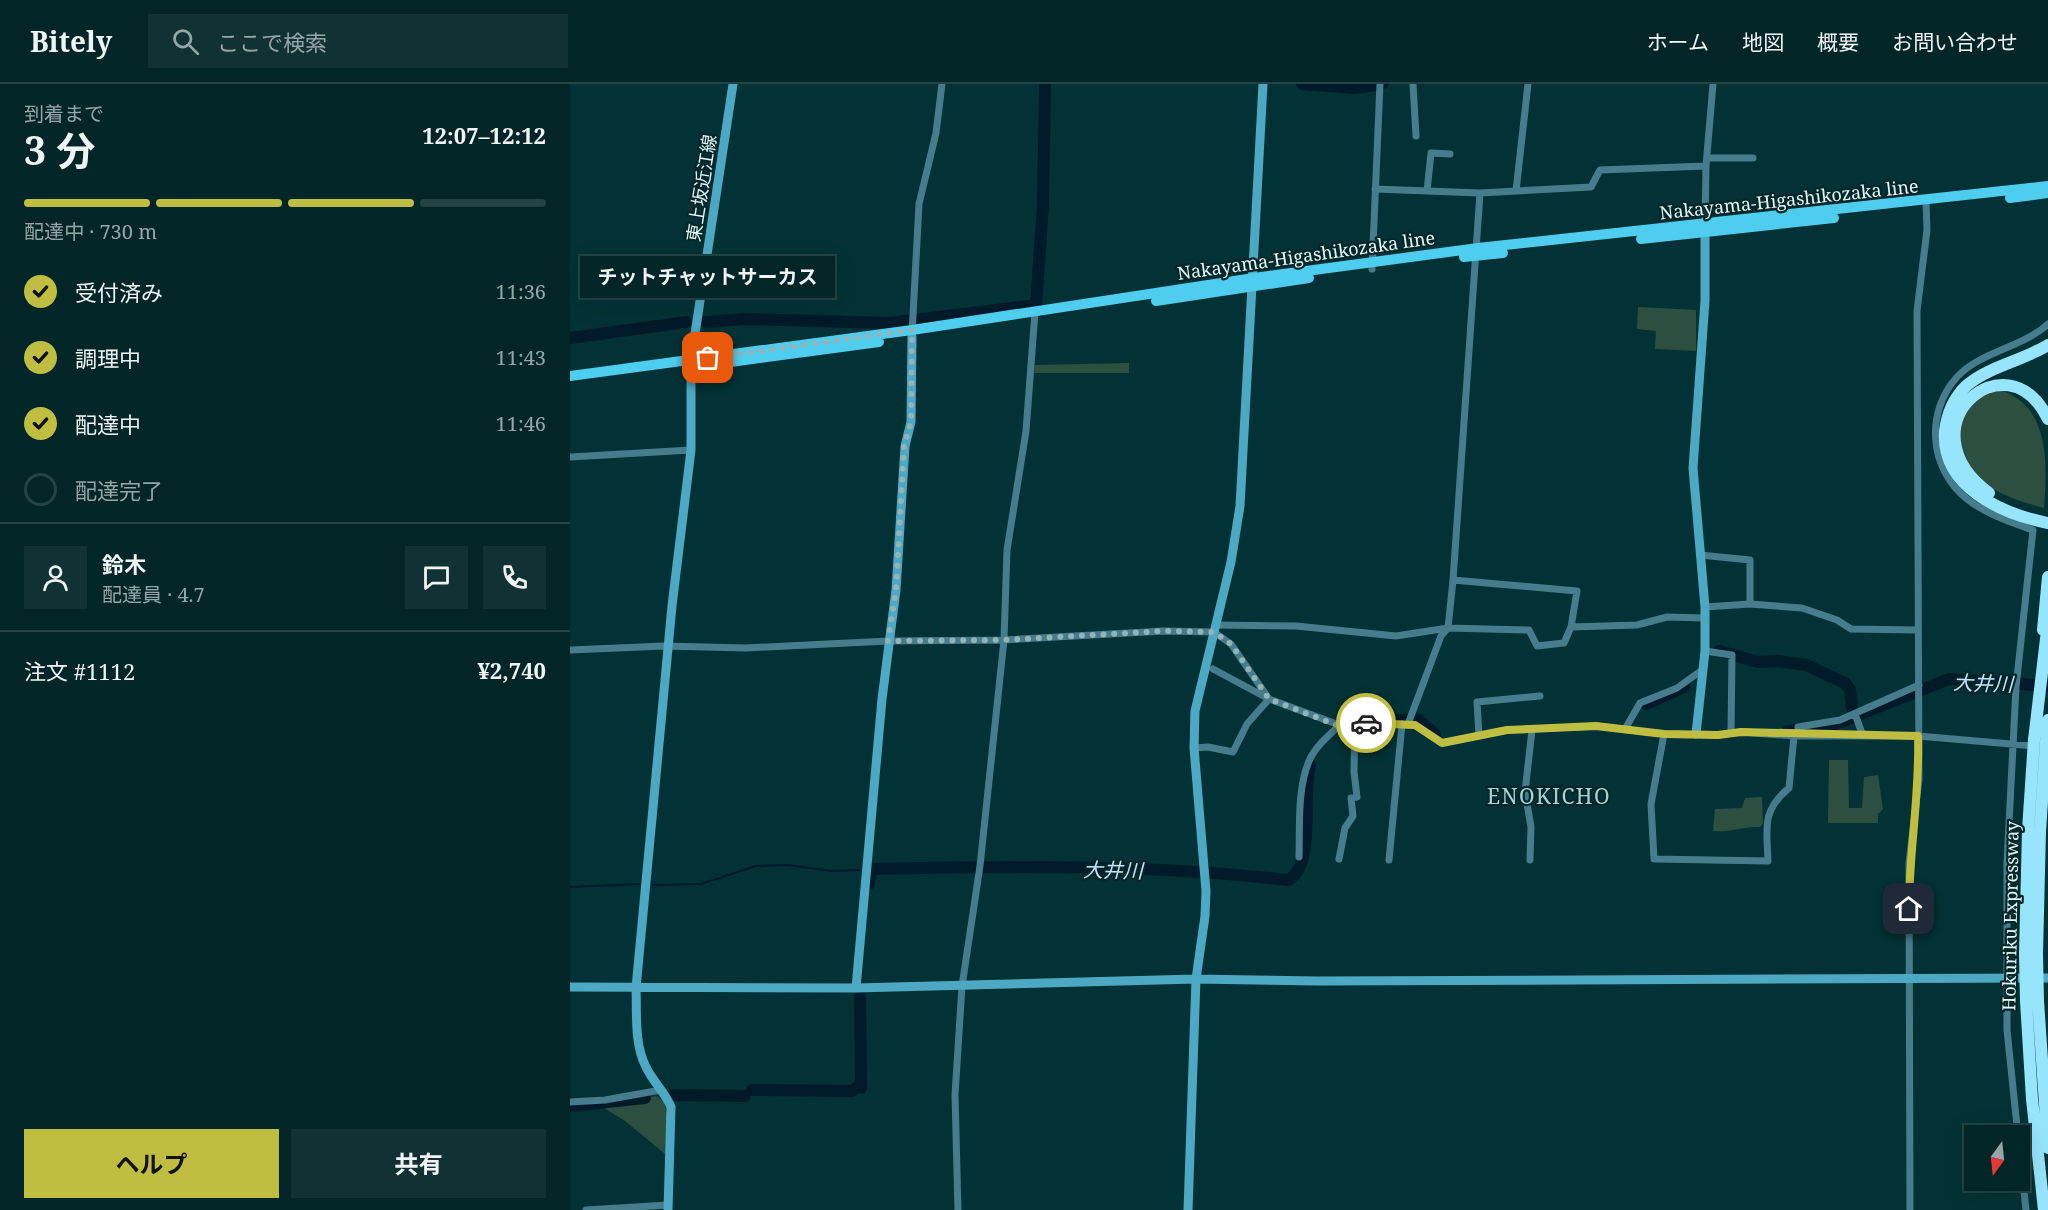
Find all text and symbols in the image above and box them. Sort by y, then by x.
search box [148,14,568,68]
text: Bitely [30,22,112,60]
icon: search [169,25,202,58]
text: ここで検索 [217,27,327,57]
text: ホーム [1647,28,1709,56]
text: 地図 [1742,28,1784,56]
text: 概要 [1817,28,1859,56]
text: お問い合わせ [1892,28,2018,56]
text: 到着まで [24,100,104,127]
text: 12:07–12:12 [422,120,546,150]
text: 3 分 [24,123,95,176]
street label: 東上坂近江線 [681,133,721,243]
street label: Nakayama-Higashikozaka line [1658,173,1920,225]
text: 配達中 · 730 m [24,218,157,245]
street label: Nakayama-Higashikozaka line [1176,225,1436,285]
callout: チットチャットサーカス [580,256,836,298]
text: チットチャットサーカス [598,263,817,290]
icon: check [24,275,57,308]
text: 受付済み [75,277,163,307]
text: 11:36 [496,278,546,305]
pin [682,332,733,383]
icon: check [24,341,57,374]
icon: bag [691,341,724,374]
text: 調理中 [75,343,141,373]
text: 11:43 [496,344,546,371]
icon: check [24,407,57,440]
text: 配達中 [75,409,141,439]
text: 11:46 [496,410,546,437]
text: 配達完了 [75,475,163,505]
button: person [24,546,87,609]
button: chat [405,546,468,609]
button: phone [483,546,546,609]
text: 鈴木 [102,549,146,579]
text: 配達員 · 4.7 [102,581,205,608]
text: ¥2,740 [477,655,546,685]
text: 注文 #1112 [24,656,135,686]
water label: 大井川 [1953,668,2015,698]
courier [1336,693,1396,753]
icon: car [1350,707,1383,740]
district label: ENOKICHO [1487,782,1611,810]
street label: Hokuriku Expressway [1996,820,2024,1011]
water label: 大井川 [1083,856,1145,884]
pin [1883,883,1934,934]
icon: home [1892,892,1925,925]
north arrow [1964,1125,2030,1191]
map controls [1964,1125,2030,1191]
button: ヘルプ [24,1129,279,1198]
button: 共有 [291,1129,546,1198]

